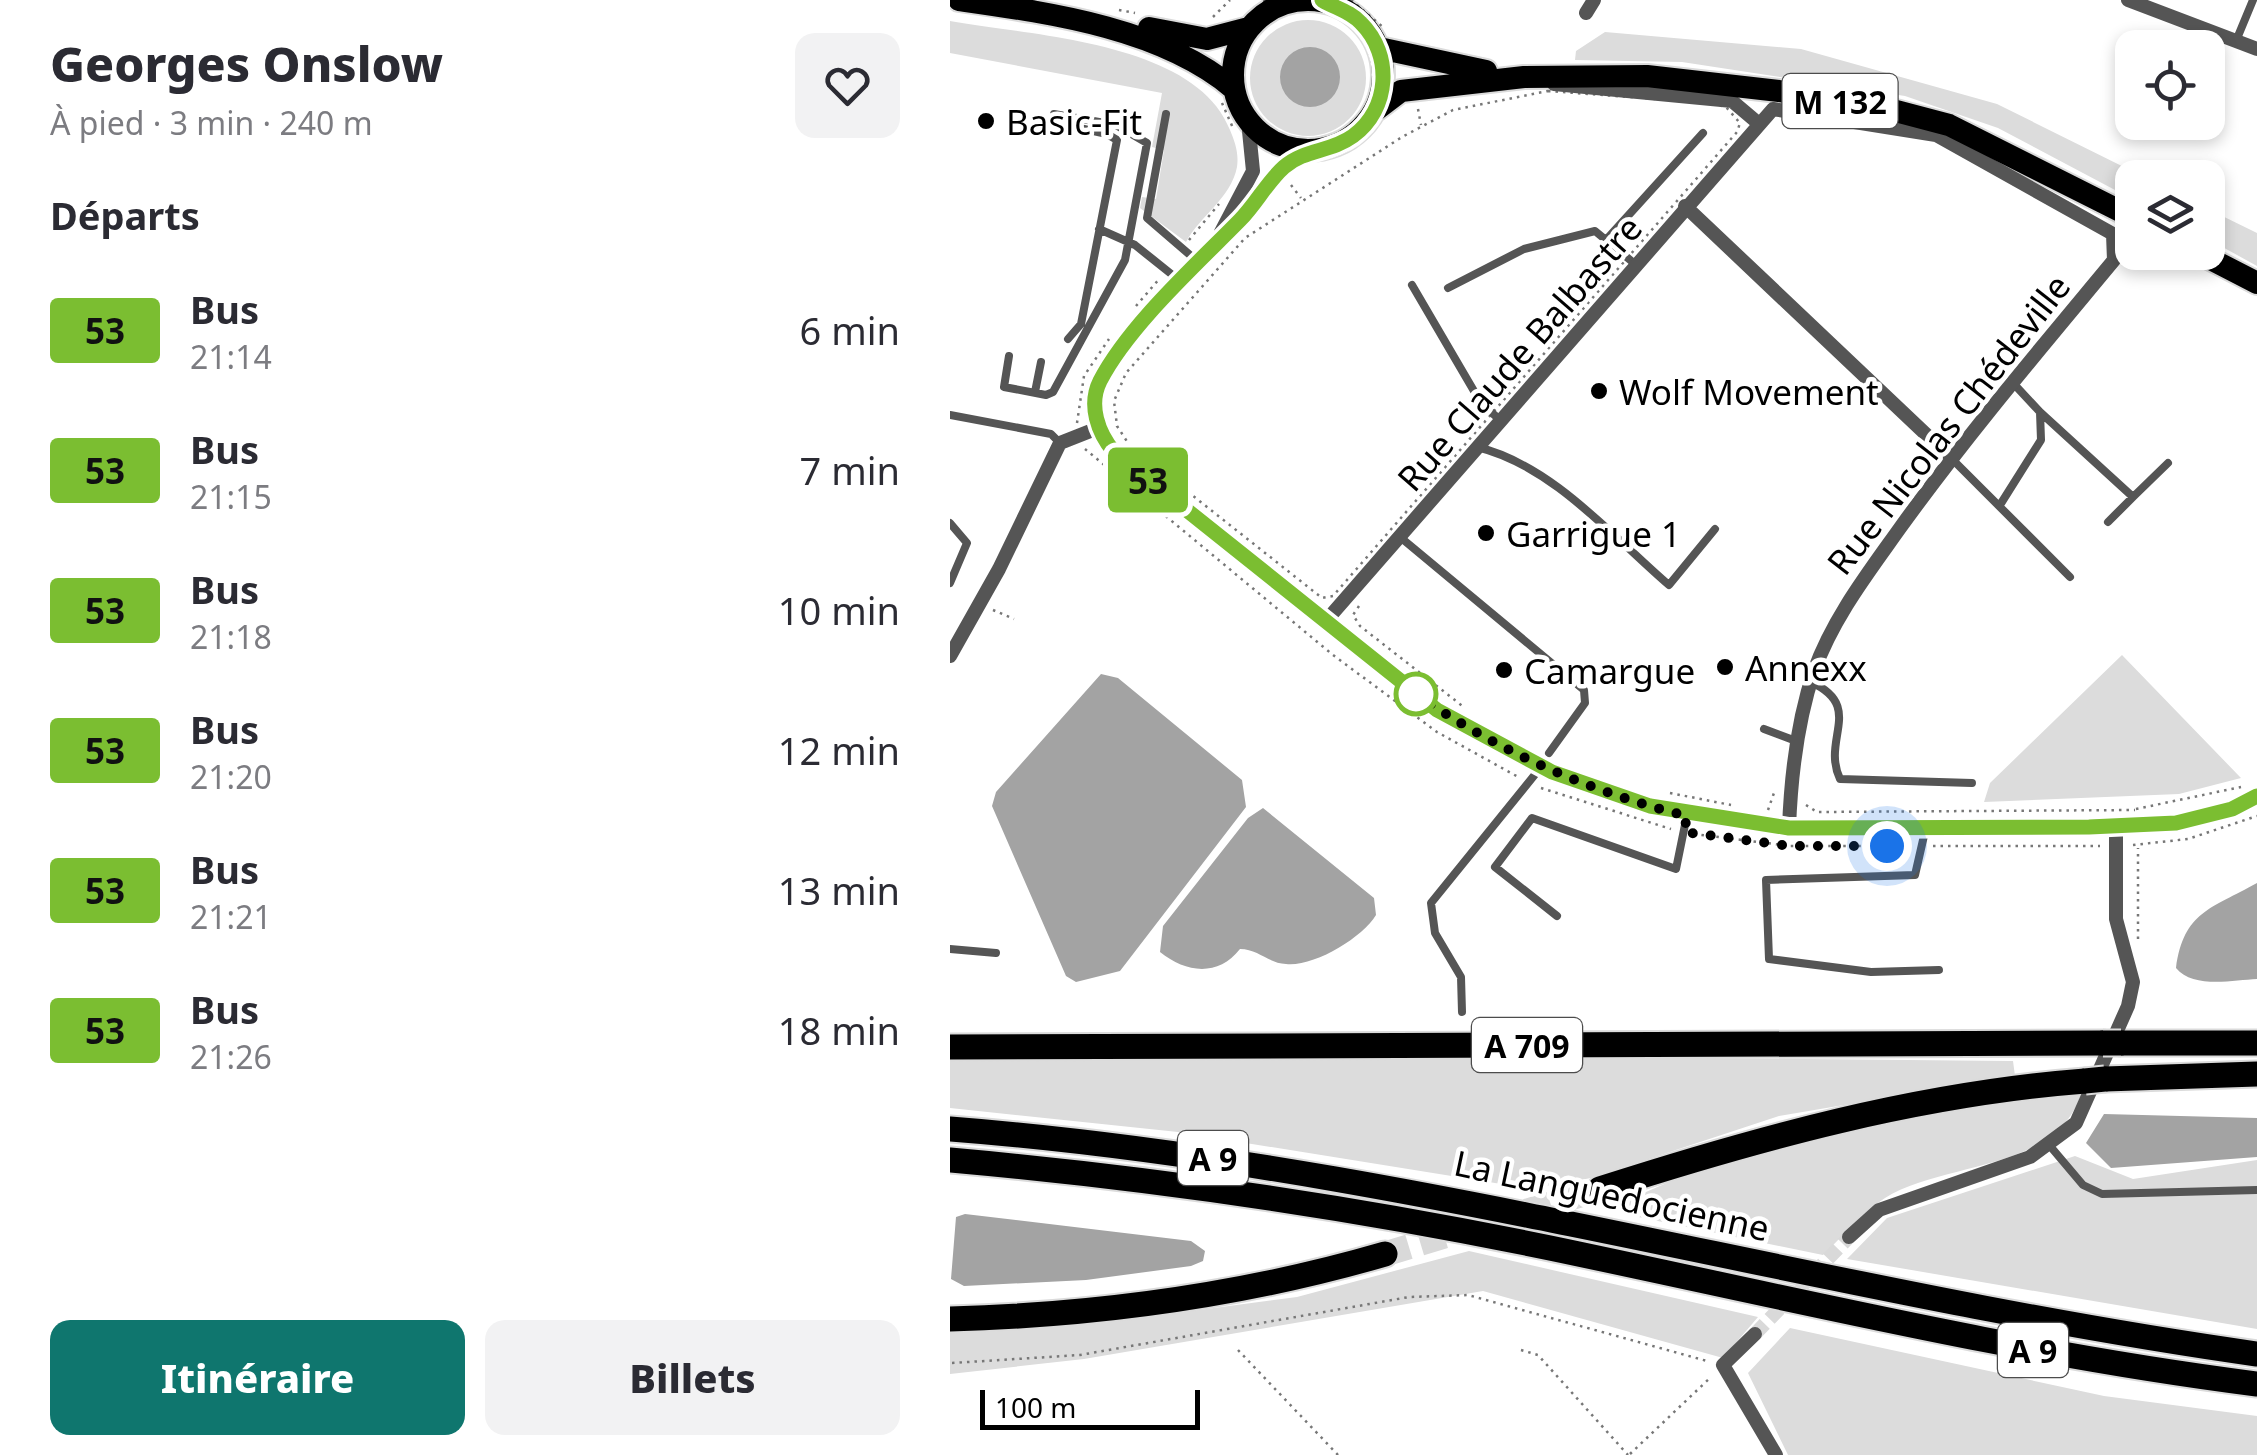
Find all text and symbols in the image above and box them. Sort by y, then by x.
map controls [2115,30,2225,270]
button: locate [2115,30,2225,140]
text: Georges Onslow [50,31,443,96]
button: heart [795,33,900,138]
road number: M 132 [1782,74,1898,128]
place label: Basic-Fit [1006,98,1142,145]
text: À pied · 3 min · 240 m [50,101,373,144]
marker: Basic-Fit [975,110,997,132]
button: layers [2115,160,2225,270]
text: Départs [50,189,200,241]
street label: Rue Claude Balbastre [1386,205,1652,501]
street label: Rue Nicolas Chédeville [1816,264,2080,584]
text: Bus [190,283,259,335]
text: 6 min [800,304,900,356]
text: 53 [85,307,125,354]
text: 21:14 [190,335,272,378]
place label: Wolf Movement [1619,368,1879,415]
marker: Wolf Movement [1588,380,1610,402]
text: Bus [190,423,259,475]
text: 7 min [800,444,900,496]
text: 53 [85,447,125,494]
line badge: 53 [1103,448,1193,512]
text: 53 [1128,457,1168,504]
text: 21:15 [190,475,272,518]
place label: Garrigue 1 [1506,510,1681,557]
marker: Garrigue 1 [1475,522,1497,544]
text: Bus [190,563,259,615]
text: 10 min [778,584,900,636]
text: 53 [85,587,125,634]
text: 21:18 [190,615,272,658]
place label: Annexx [1745,644,1867,691]
place label: Camargue [1524,647,1695,694]
marker: Annexx [1714,656,1736,678]
marker: Camargue [1493,659,1515,681]
unlabelled marker [1395,673,1437,715]
text: Bus [190,703,259,755]
text: 12 min [778,724,900,776]
text: 53 [85,727,125,774]
text: 21:20 [190,755,272,798]
your location [1862,821,1912,871]
text: Bus [190,843,259,895]
text: 13 min [778,864,900,916]
text: 53 [85,867,125,914]
text: 21:21 [190,895,272,938]
text: Bus [190,983,259,1035]
text: 18 min [778,1004,900,1056]
text: 53 [85,1007,125,1054]
road number: A 709 [1472,1018,1582,1072]
text: 21:26 [190,1035,272,1078]
road number: A 9 [1178,1131,1248,1185]
street label: La Languedocienne [1450,1139,1774,1251]
button: Itinéraire [50,1320,465,1435]
button: Billets [485,1320,900,1435]
road number: A 9 [1998,1323,2068,1377]
scale bar [980,1385,1200,1430]
text: 100 m [995,1388,1077,1426]

